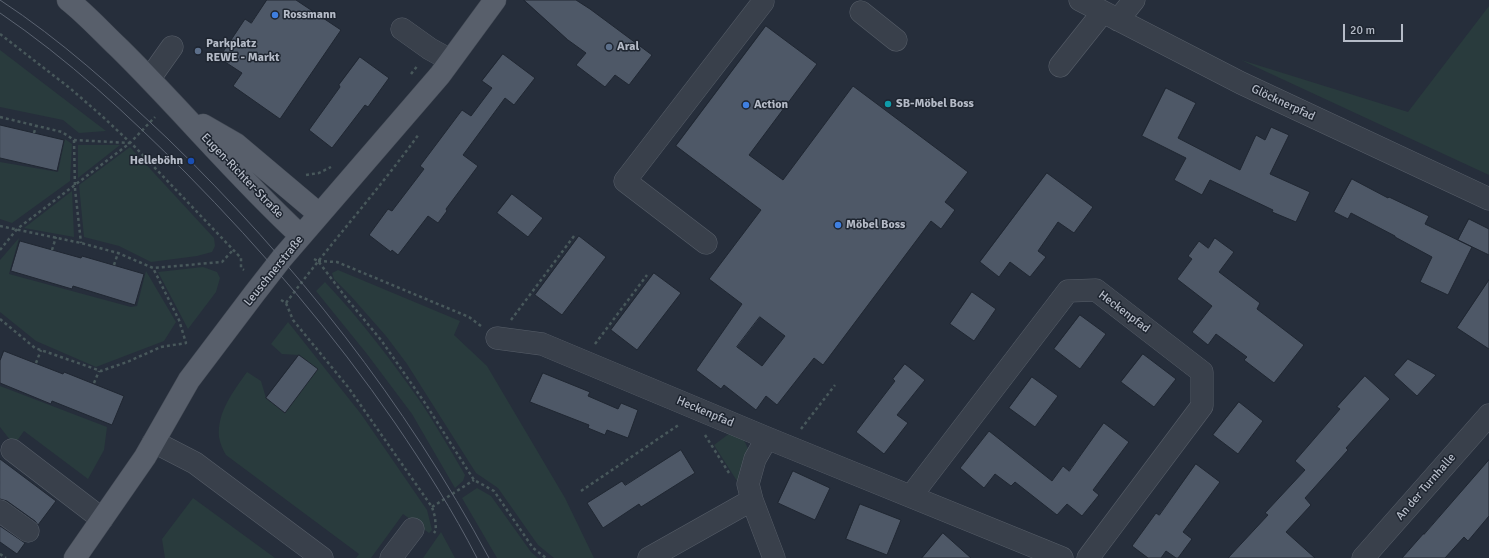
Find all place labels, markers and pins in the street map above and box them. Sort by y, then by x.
place label: Rossmann [283,8,336,22]
marker: Rossmann [270,10,280,20]
place label: Parkplatz REWE - Markt [206,37,279,65]
place label: Aral [617,40,639,54]
marker: Aral [604,42,614,52]
marker: Parkplatz REWE - Markt [193,46,203,56]
place label: SB-Möbel Boss [896,97,974,111]
place label: Action [754,98,788,112]
marker: SB-Möbel Boss [883,99,893,109]
marker: Action [741,100,751,110]
place label: Helleböhn [130,154,183,168]
marker: Helleböhn [186,156,196,166]
place label: Möbel Boss [846,218,905,232]
marker: Möbel Boss [833,220,843,230]

